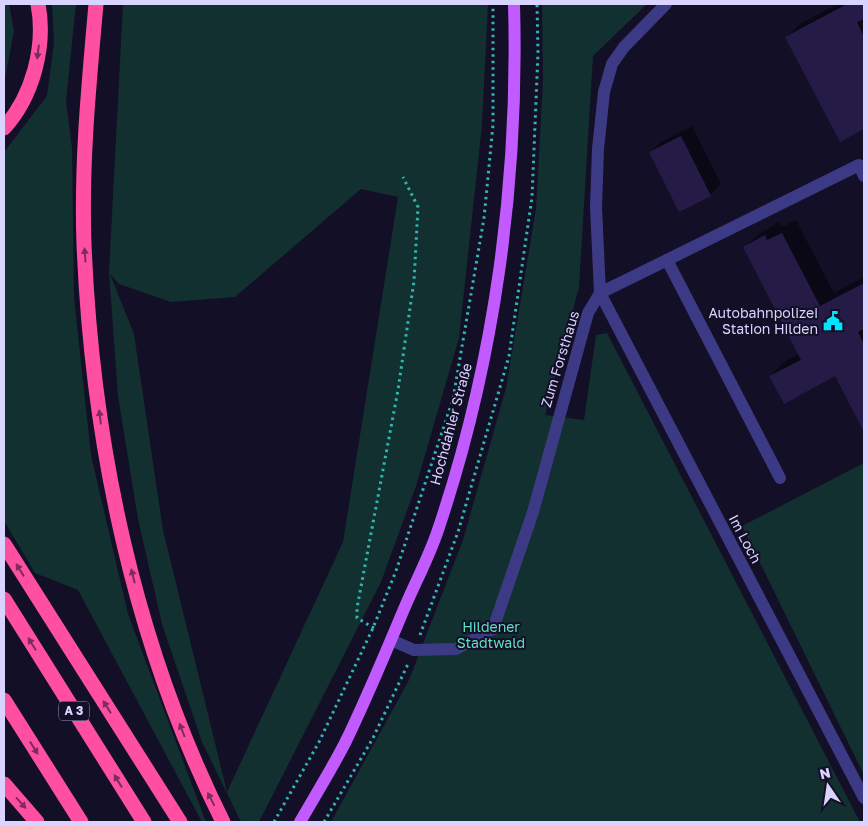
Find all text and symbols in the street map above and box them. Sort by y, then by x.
one-way arrow [34,45,42,61]
one-way arrow [81,247,89,263]
place label: Autobahnpolizei Station Hilden [708,304,818,337]
street label: Zum Forsthaus [537,309,582,409]
public building icon: Autobahnpolizei Station Hilden [822,310,844,332]
street label: Hochdahler Straße [426,361,475,487]
one-way arrow [96,408,104,424]
street label: Im Loch [726,511,765,566]
one-way arrow [16,564,25,577]
one-way arrow [129,568,137,583]
park label: Hildener Stadtwald [457,618,525,651]
one-way arrow [27,637,36,650]
road number: A 3 [59,701,89,720]
one-way arrow [103,701,112,714]
one-way arrow [178,722,186,737]
one-way arrow [29,741,39,754]
north arrow [803,761,853,811]
text: N [818,763,832,782]
one-way arrow [114,774,123,788]
one-way arrow [207,792,215,806]
one-way arrow [15,797,26,810]

